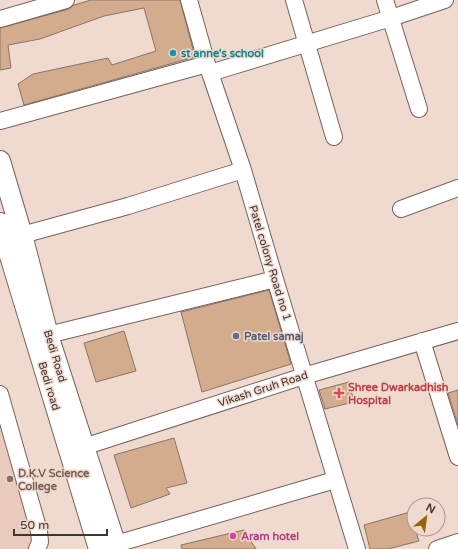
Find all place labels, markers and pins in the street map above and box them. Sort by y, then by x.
place label: st anne's school [181,47,264,60]
marker: st anne's school [168,48,178,58]
place label: Patel samaj [244,330,304,344]
marker: Patel samaj [231,331,241,341]
place label: Shree Dwarkadhish Hospital [348,381,449,408]
marker: Shree Dwarkadhish Hospital [333,387,345,399]
place label: D.K.V Science College [18,467,90,494]
marker: D.K.V Science College [5,474,15,484]
place label: Aram hotel [241,530,299,543]
marker: Aram hotel [228,531,238,541]

